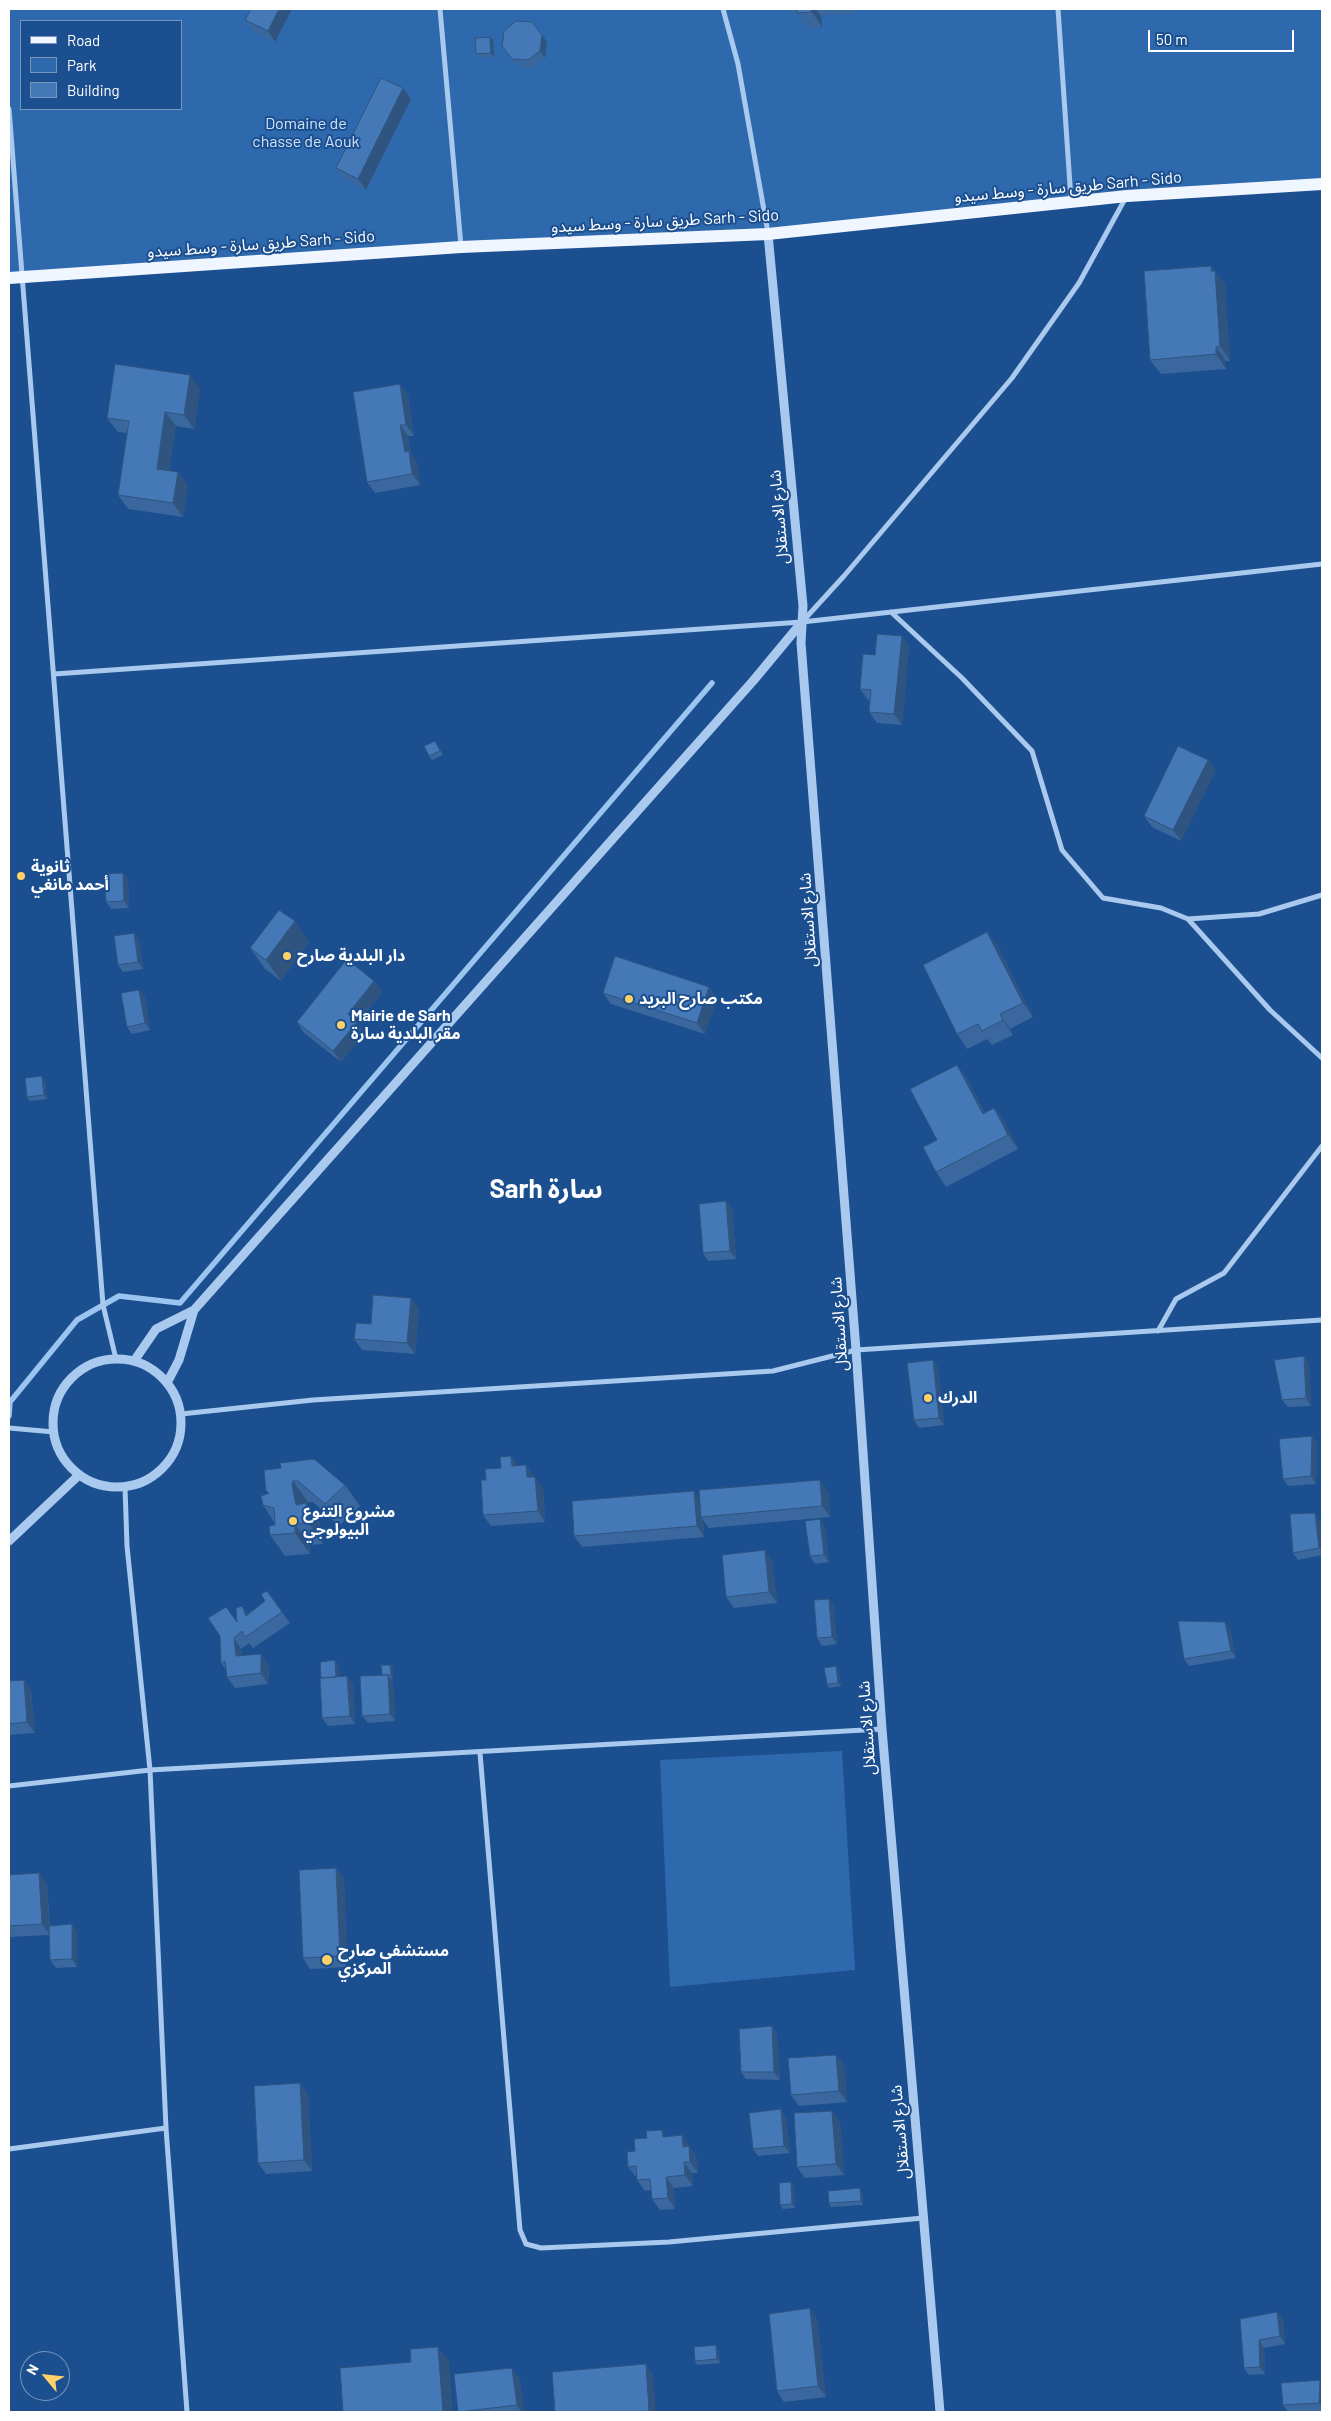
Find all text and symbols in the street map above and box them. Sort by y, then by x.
legend [20,20,182,110]
scale bar [1151,20,1297,52]
text: 50 m [1156,30,1188,48]
text: Road [67,31,100,49]
text: Park [67,56,96,74]
text: Building [67,81,120,99]
park label: Domaine de chasse de Aouk [252,114,360,152]
street label: طريق سارة - وسط سيدو Sarh - Sido [953,167,1183,207]
street label: طريق سارة - وسط سيدو Sarh - Sido [551,205,779,237]
street label: طريق سارة - وسط سيدو Sarh - Sido [146,226,376,262]
street label: شارع الاستقلال [765,469,793,565]
place label: ثانوية أحمد مانغي [31,857,109,895]
marker: ثانوية أحمد مانغي [15,870,27,882]
street label: شارع الاستقلال [795,872,821,968]
place label: دار البلدية صارح [297,946,405,966]
marker: دار البلدية صارح [281,950,293,962]
place label: مكتب صارح البريد [639,989,763,1009]
marker: مكتب صارح البريد [623,993,635,1005]
place label: Mairie de Sarh مقر البلدية سارة [351,1006,461,1044]
marker: Mairie de Sarh مقر البلدية سارة [335,1019,347,1031]
district label: Sarh سارة [489,1173,603,1205]
street label: شارع الاستقلال [826,1276,852,1372]
place label: الدرك [938,1388,977,1408]
marker: الدرك [922,1392,934,1404]
place label: مشروع التنوع البيولوجي [303,1502,395,1540]
marker: مشروع التنوع البيولوجي [287,1515,299,1527]
street label: شارع الاستقلال [854,1680,880,1776]
place label: مستشفى صارح المركزي [338,1941,449,1979]
marker: مستشفى صارح المركزي [320,1953,334,1967]
street label: شارع الاستقلال [886,2084,914,2180]
north arrow [20,2351,70,2401]
text: N [23,2361,42,2377]

